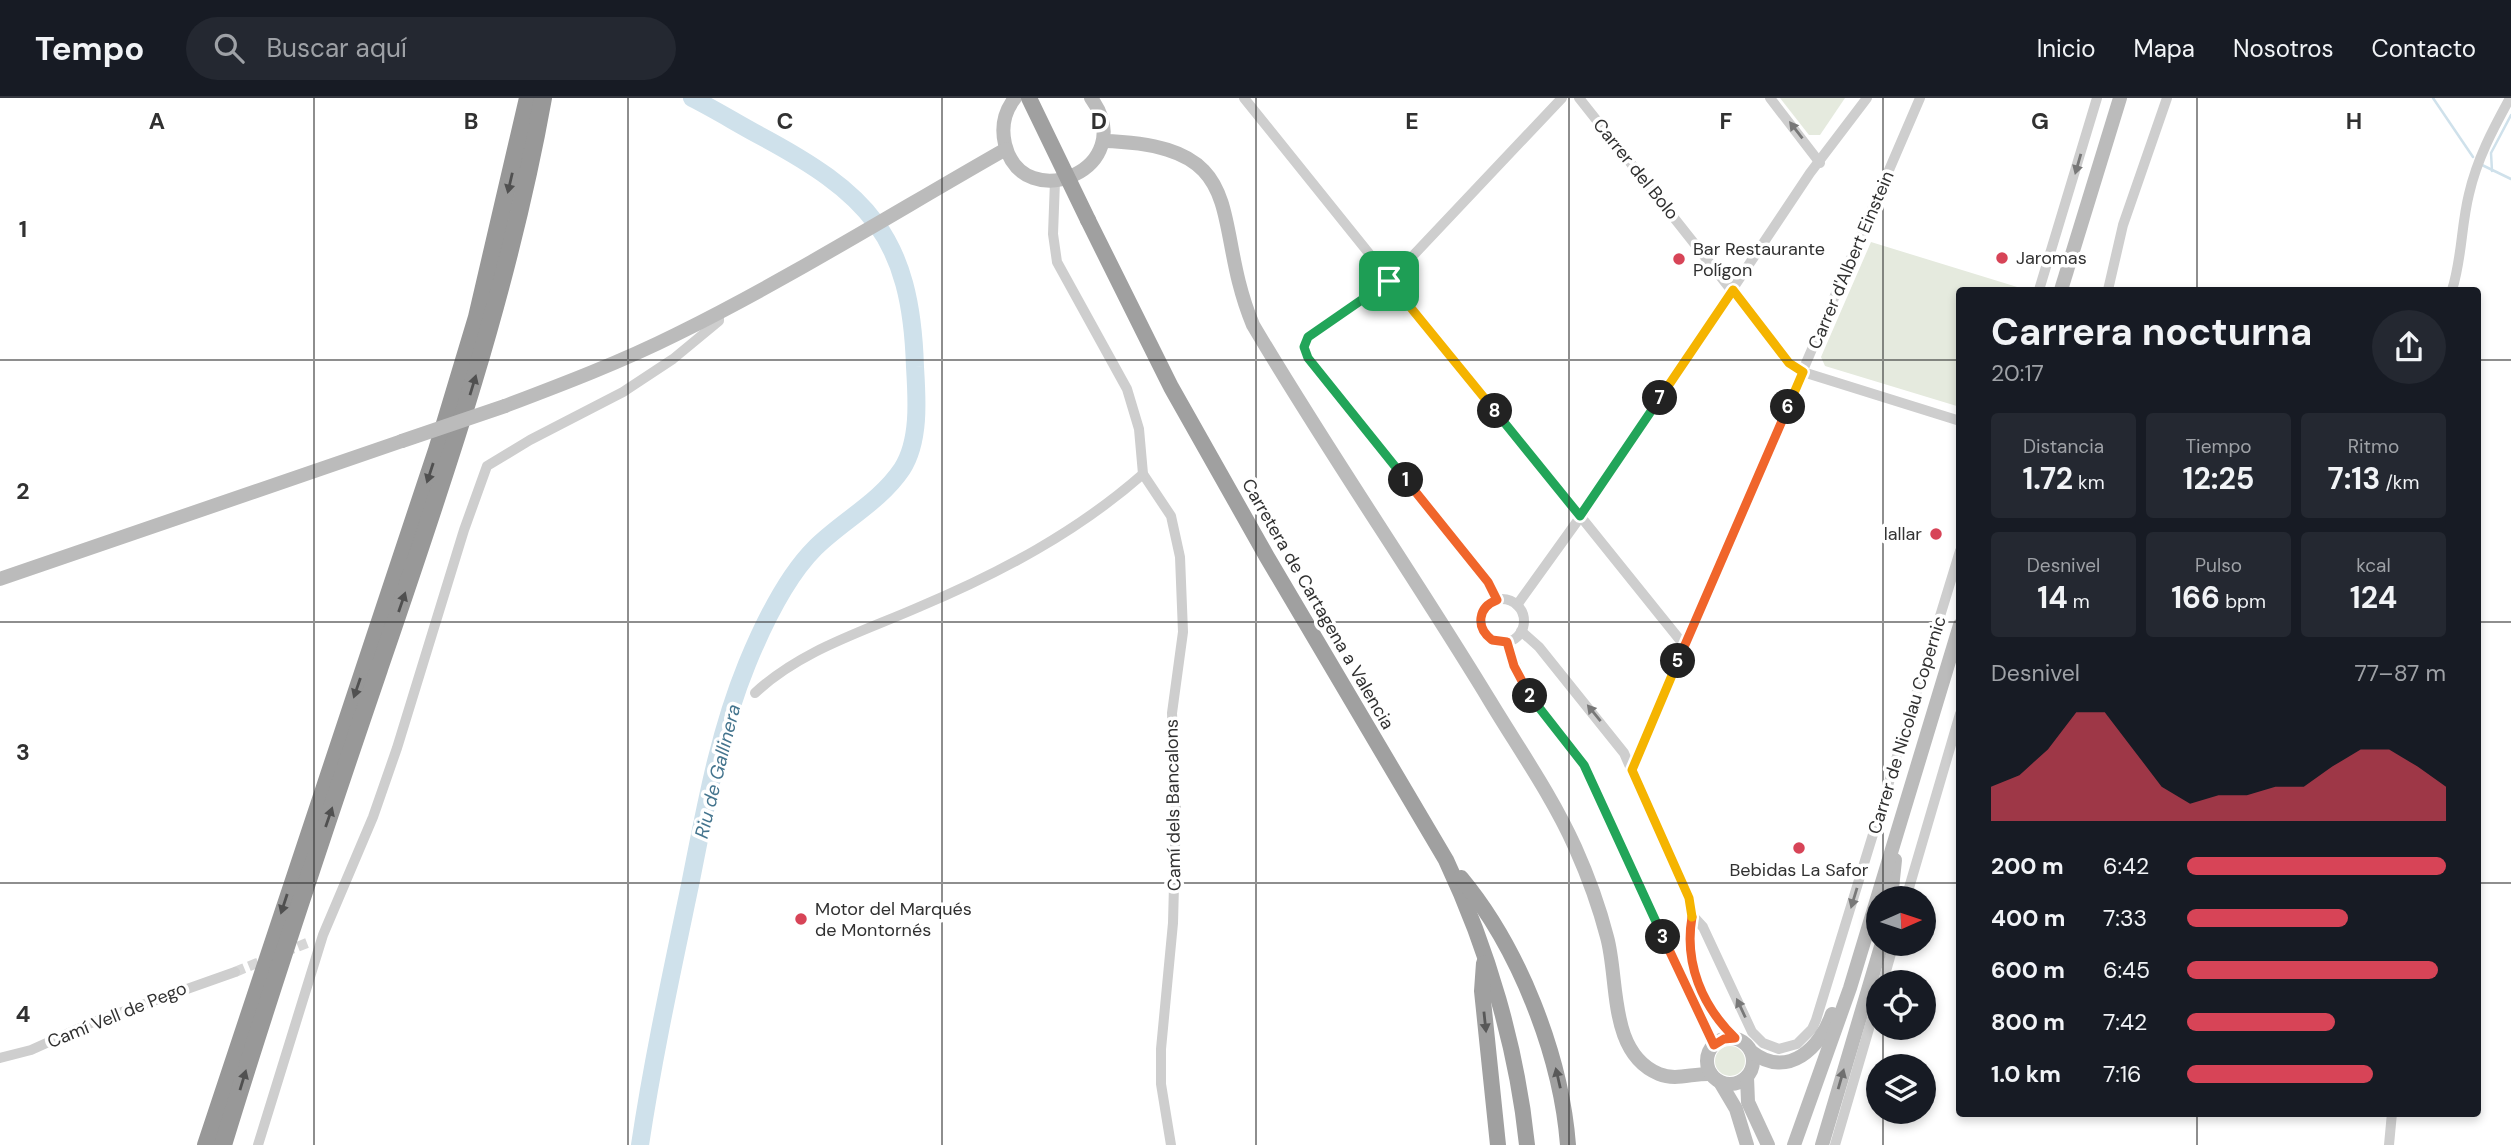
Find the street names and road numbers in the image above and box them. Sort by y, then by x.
street label: Carrer del Bolo [1588,113,1684,225]
street label: Carrer d'Albert Einstein [1803,167,1899,353]
street label: Carretera de Cartagena a Valencia [1236,474,1400,734]
street label: Carrer de Nicolau Copernic [1862,613,1952,837]
street label: Camí dels Bancalons [1160,719,1186,891]
street label: Camí Vell de Pego [44,976,190,1054]

